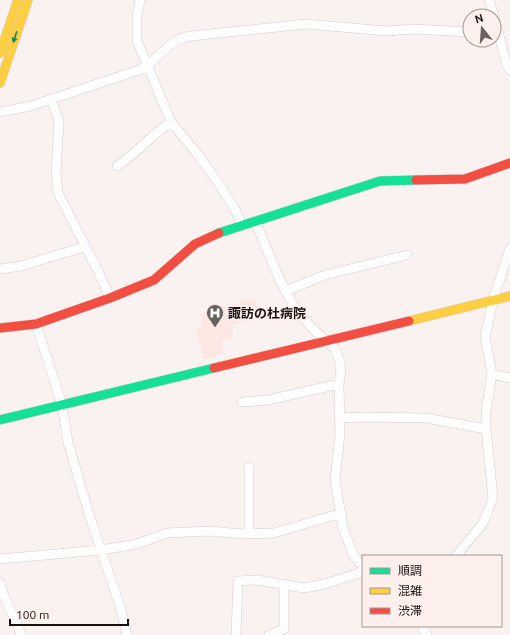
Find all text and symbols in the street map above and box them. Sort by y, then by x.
north arrow [462,8,502,48]
text: N [473,11,485,25]
one-way arrow [12,31,18,43]
hospital icon: 諏訪の杜病院 [205,303,225,328]
place label: 諏訪の杜病院 [228,306,306,320]
legend [362,555,502,627]
text: 順調 [398,564,422,577]
text: 混雑 [398,584,422,597]
scale bar [10,601,128,627]
text: 渋滞 [398,604,422,617]
text: 100 m [16,608,49,621]

